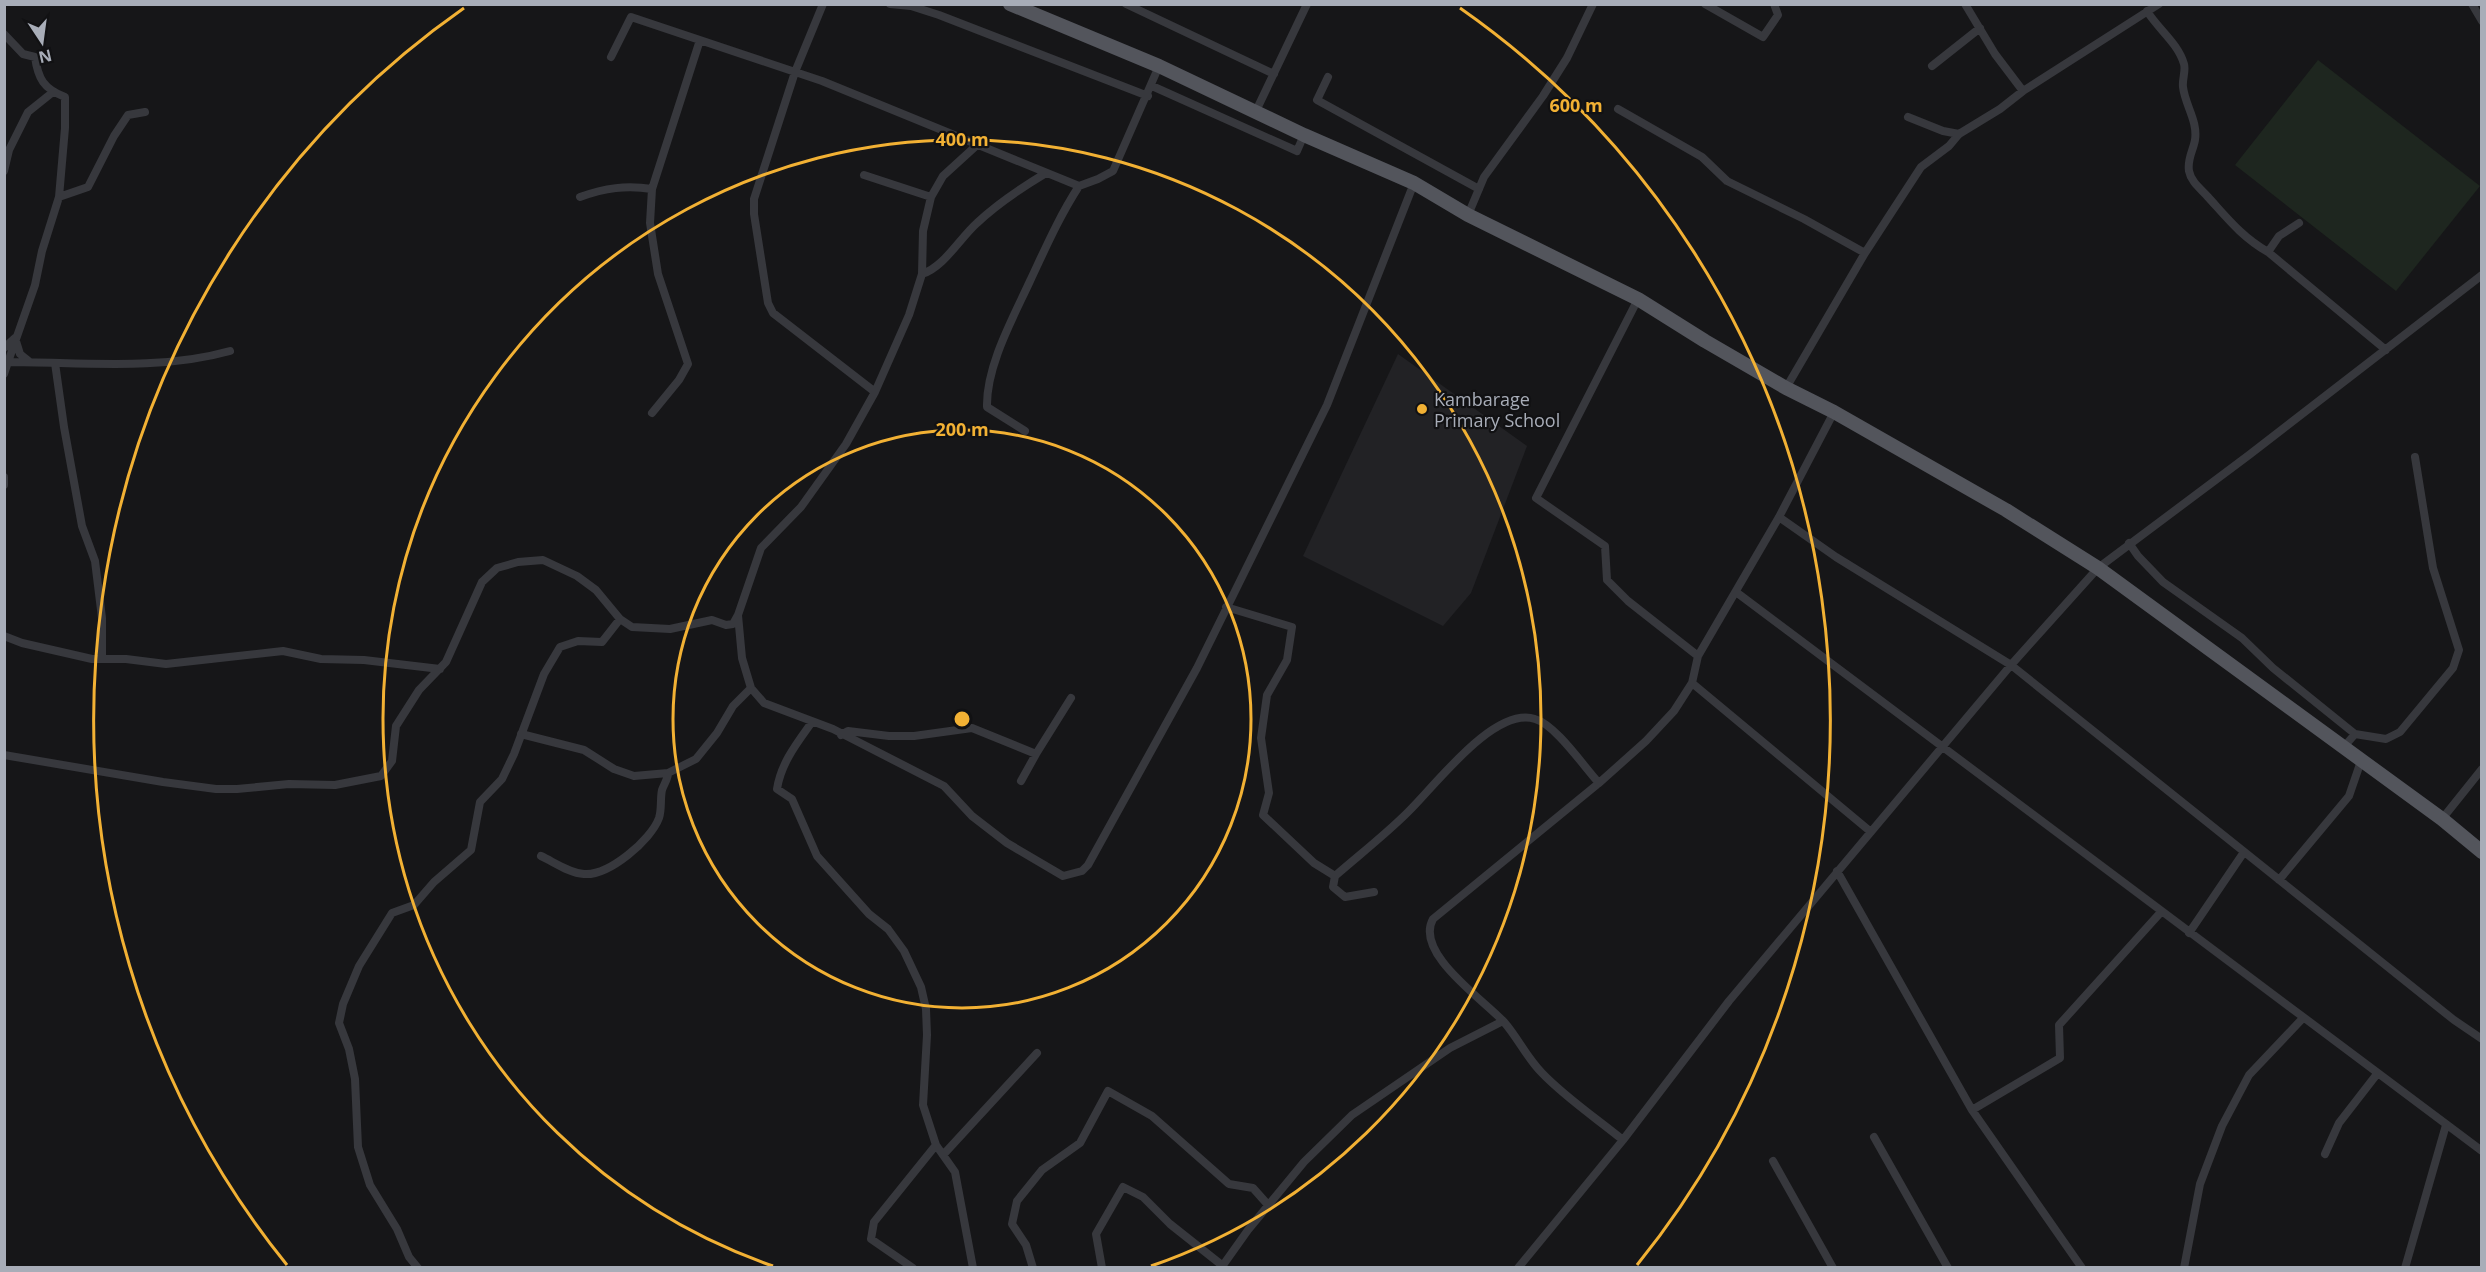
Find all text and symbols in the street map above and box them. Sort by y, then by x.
north arrow [12,12,72,72]
text: N [37,44,54,69]
text: 600 m [1549,93,1603,117]
text: 400 m [935,127,989,151]
place label: Kambarage Primary School [1434,387,1560,432]
marker: Kambarage Primary School [1415,402,1429,416]
text: 200 m [935,417,989,441]
centre of rings [952,709,972,729]

